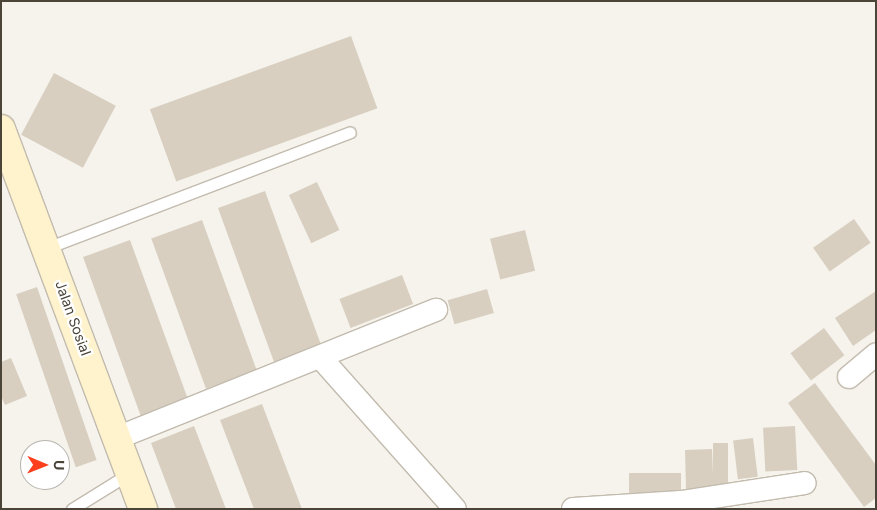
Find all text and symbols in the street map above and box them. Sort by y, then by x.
street label: Jalan Sosial [52,278,94,358]
north arrow [20,440,70,490]
text: U [51,460,68,471]

